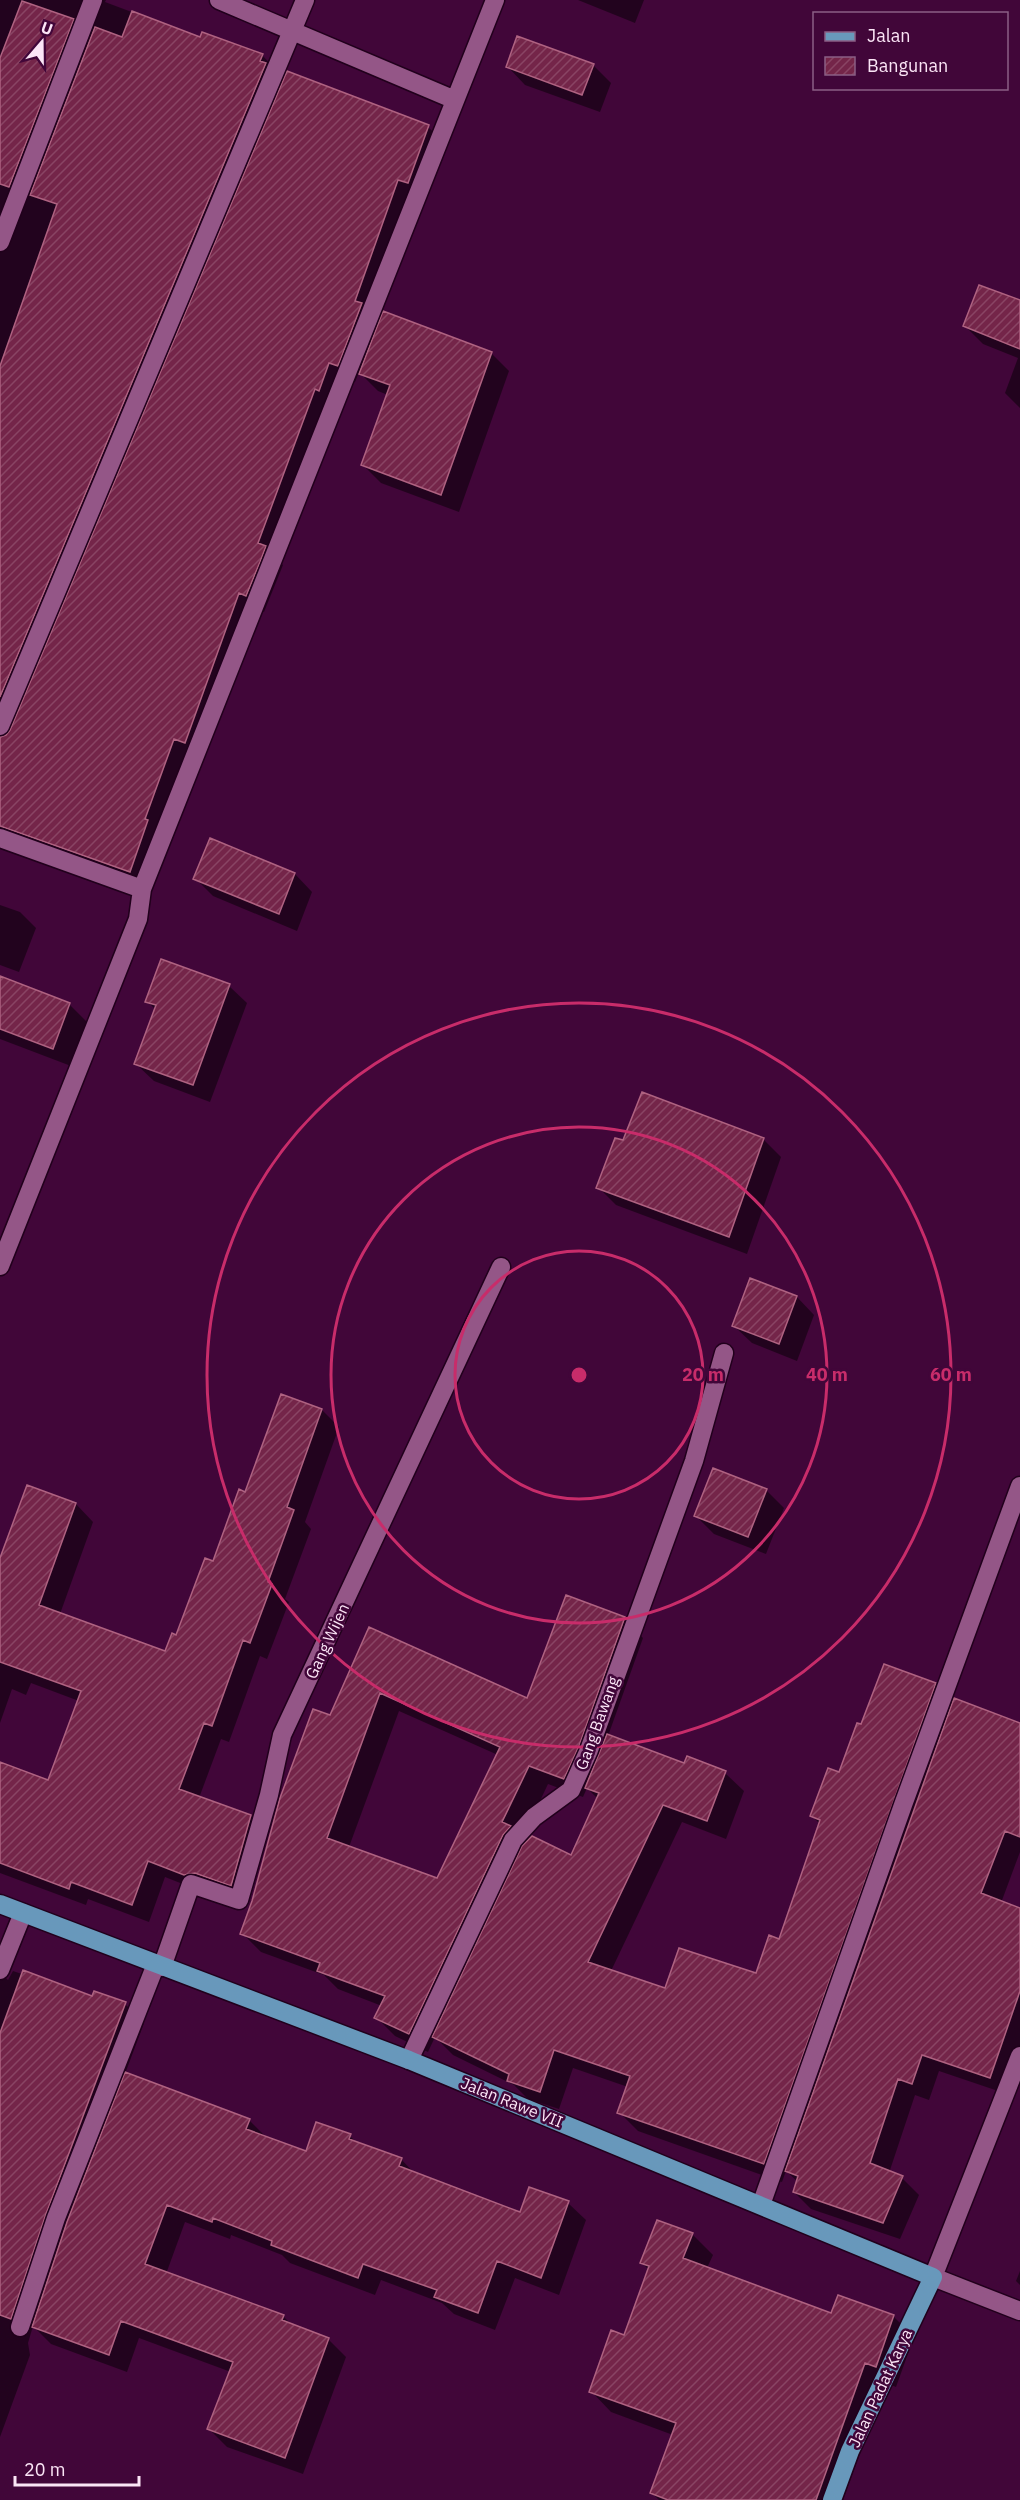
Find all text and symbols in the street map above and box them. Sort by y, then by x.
north arrow [12,12,72,72]
legend [813,12,1008,90]
text: U [38,17,56,39]
text: Jalan [867,24,911,47]
text: Bangunan [867,54,948,77]
text: 20 m [682,1363,724,1386]
text: 40 m [806,1363,848,1386]
text: 60 m [930,1363,972,1386]
centre of rings [569,1365,589,1385]
street label: Gang Wijen [301,1600,353,1682]
street label: Gang Bawang [571,1673,623,1773]
street label: Jalan Rawe VII [458,2072,566,2132]
street label: Jalan Padat Karya [844,2325,916,2450]
scale bar [15,2449,140,2487]
text: 20 m [24,2458,66,2481]

